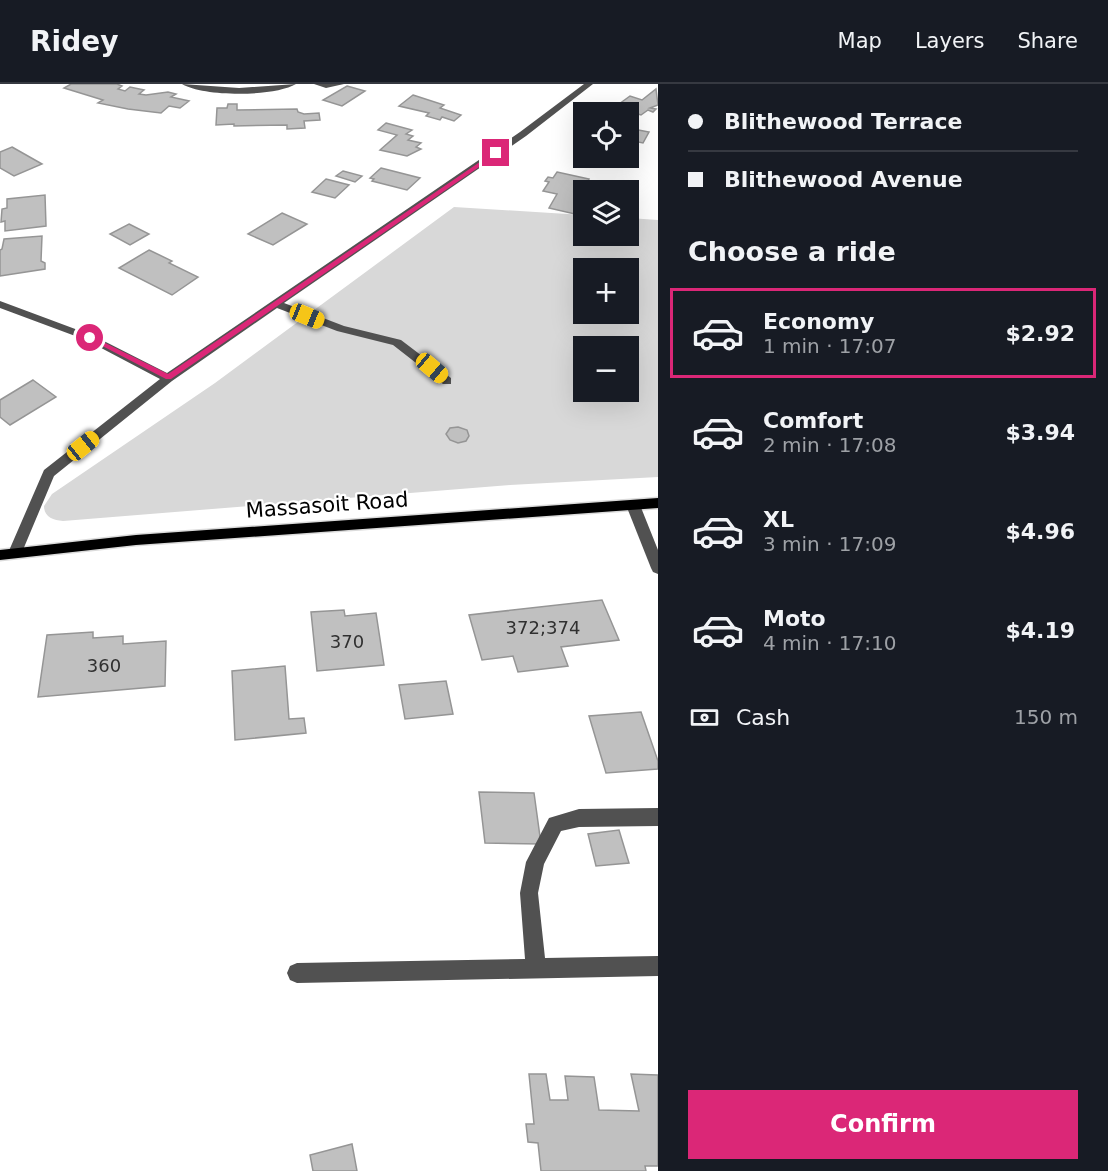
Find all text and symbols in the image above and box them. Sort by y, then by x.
text: Ridey [30,25,118,58]
text: Map [838,29,882,53]
text: Layers [915,29,984,53]
text: Share [1017,29,1078,53]
map controls [573,102,639,402]
button: locate [573,102,639,168]
text: Blithewood Terrace [724,109,962,134]
route end [482,139,509,166]
text: Blithewood Avenue [724,167,963,192]
button: layers [573,180,639,246]
text: Choose a ride [688,236,896,267]
button: + [573,258,639,324]
car [287,301,327,331]
icon: car [691,306,745,360]
text: Economy [763,309,874,334]
text: $2.92 [1005,321,1075,346]
route start [76,324,103,351]
text: 1 min · 17:07 [763,334,897,358]
button: − [573,336,639,402]
car [412,350,452,386]
icon: car [691,405,745,459]
text: Comfort [763,408,863,433]
text: $3.94 [1005,420,1075,445]
car [63,428,103,464]
text: 2 min · 17:08 [763,433,897,457]
street label: Massasoit Road [245,487,409,523]
icon: car [691,504,745,558]
text: XL [763,507,794,532]
text: $4.96 [1005,519,1075,544]
text: 3 min · 17:09 [763,532,897,556]
icon: car [691,603,745,657]
text: Moto [763,606,826,631]
house number: 372;374 [506,617,580,638]
text: $4.19 [1005,618,1075,643]
house number: 370 [330,631,364,652]
text: 4 min · 17:10 [763,631,897,655]
house number: 360 [87,655,121,676]
icon: cash [688,701,721,734]
text: Cash [736,705,790,730]
text: 150 m [1014,705,1078,729]
button: Confirm [688,1090,1078,1159]

